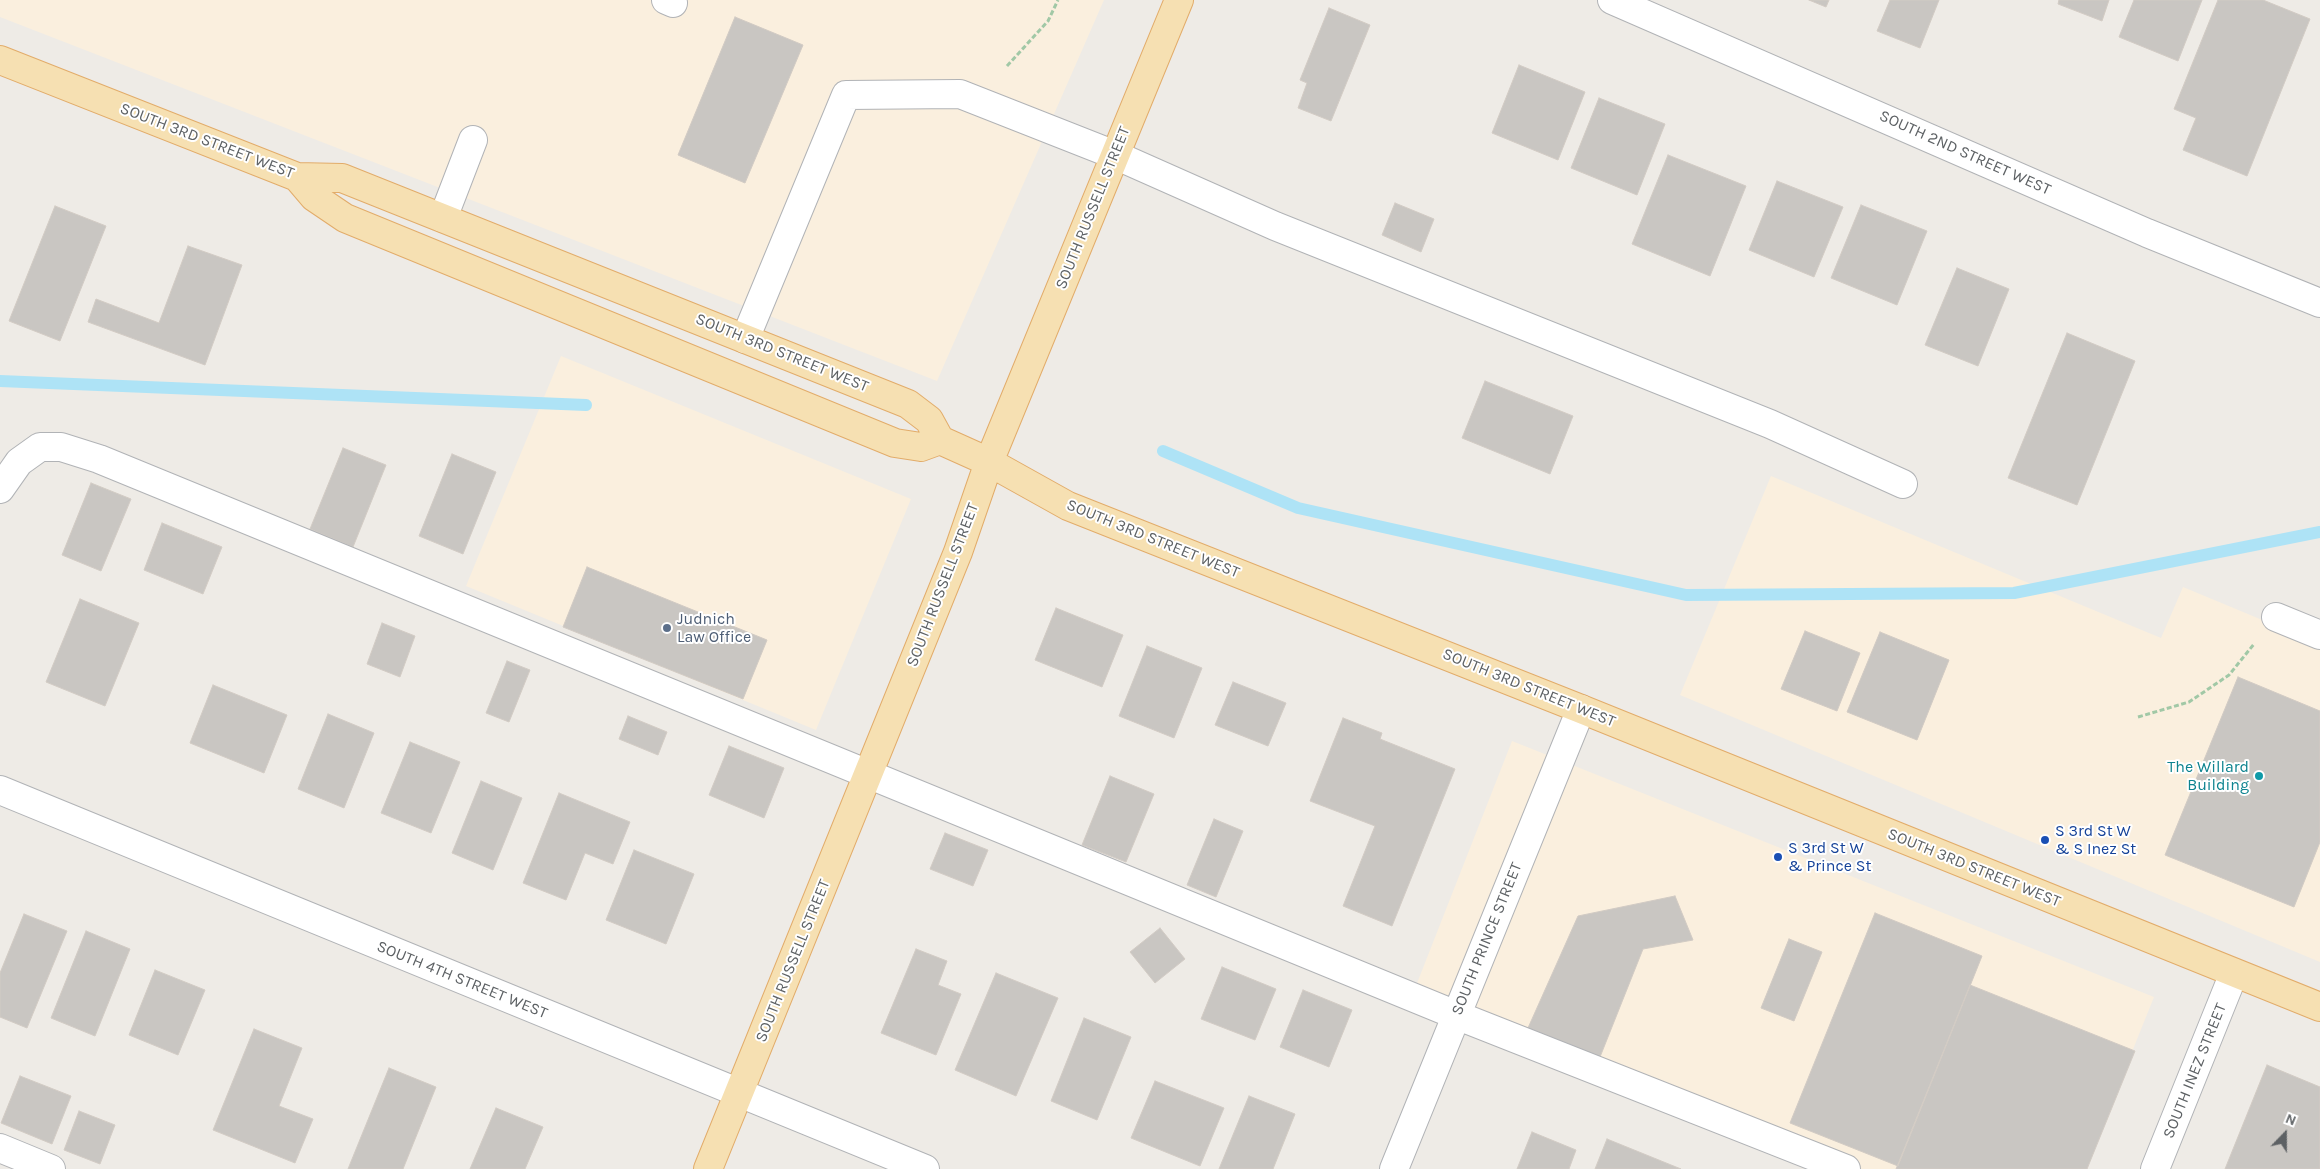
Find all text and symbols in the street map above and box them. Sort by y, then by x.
street label: SOUTH 3RD STREET WEST [117,99,297,183]
street label: SOUTH 2ND STREET WEST [1876,106,2054,200]
street label: SOUTH RUSSELL STREET [1052,124,1134,292]
street label: SOUTH 3RD STREET WEST [693,309,871,397]
street label: SOUTH 3RD STREET WEST [1064,495,1242,583]
street label: SOUTH RUSSELL STREET [903,500,983,670]
place label: Judnich Law Office [677,609,751,647]
marker: Judnich Law Office [661,622,673,634]
street label: SOUTH 3RD STREET WEST [1440,644,1618,732]
place label: The Willard Building [2167,757,2249,795]
marker: The Willard Building [2253,770,2265,782]
place label: S 3rd St W & S Inez St [2055,821,2136,859]
street label: SOUTH 3RD STREET WEST [1885,824,2063,912]
marker: S 3rd St W & S Inez St [2039,834,2051,846]
place label: S 3rd St W & Prince St [1788,838,1871,876]
marker: S 3rd St W & Prince St [1772,851,1784,863]
street label: SOUTH PRINCE STREET [1448,860,1526,1018]
street label: SOUTH RUSSELL STREET [752,877,834,1045]
street label: SOUTH 4TH STREET WEST [374,937,550,1023]
street label: SOUTH INEZ STREET [2159,1001,2231,1141]
north arrow [2260,1109,2310,1159]
text: N [2283,1110,2299,1129]

